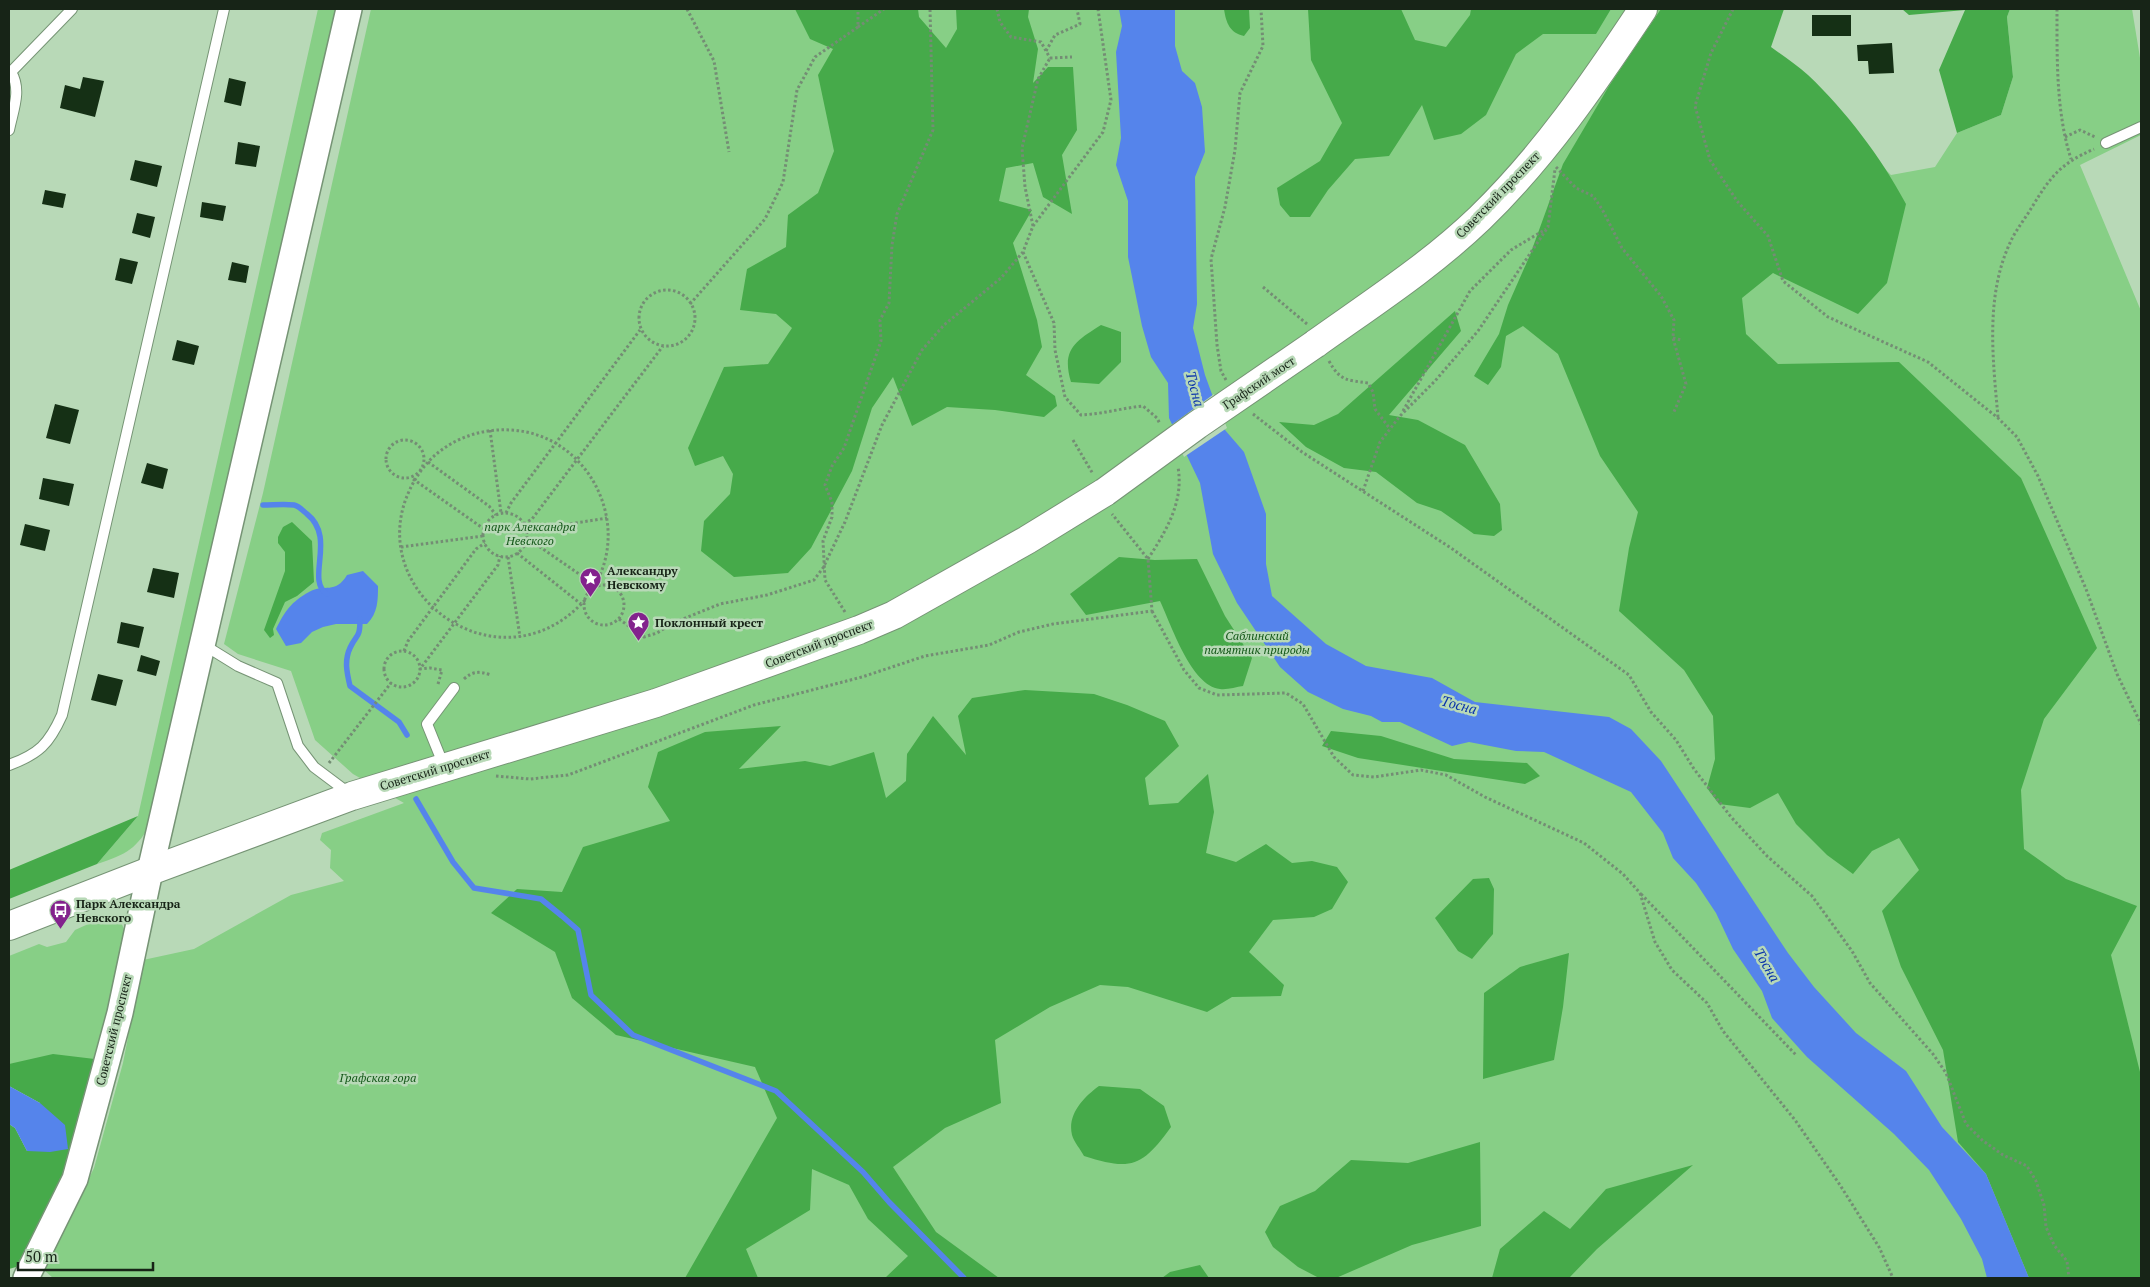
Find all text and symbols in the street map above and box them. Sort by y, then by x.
street label: Советский проспект [1453,148,1543,241]
street label: Графский мост [1220,353,1298,412]
water label: Тосна [1182,369,1209,409]
park label: парк Александра Невского [484,519,576,548]
place label: Александру Невскому [607,563,678,592]
place icon: Александру Невскому [579,566,603,597]
place icon: Поклонный крест [627,611,651,642]
place label: Поклонный крест [655,615,764,630]
street label: Советский проспект [763,616,875,671]
park label: Саблинский памятник природы [1204,628,1310,657]
water label: Тосна [1439,691,1479,718]
street label: Советский проспект [378,746,492,793]
place label: Парк Александра Невского [76,896,181,925]
bus stop icon: Парк Александра Невского [48,899,72,930]
water label: Тосна [1750,944,1785,985]
street label: Советский проспект [92,973,135,1087]
park label: Графская гора [338,1070,417,1085]
scale bar [18,1240,152,1272]
text: 50 m [25,1246,58,1266]

